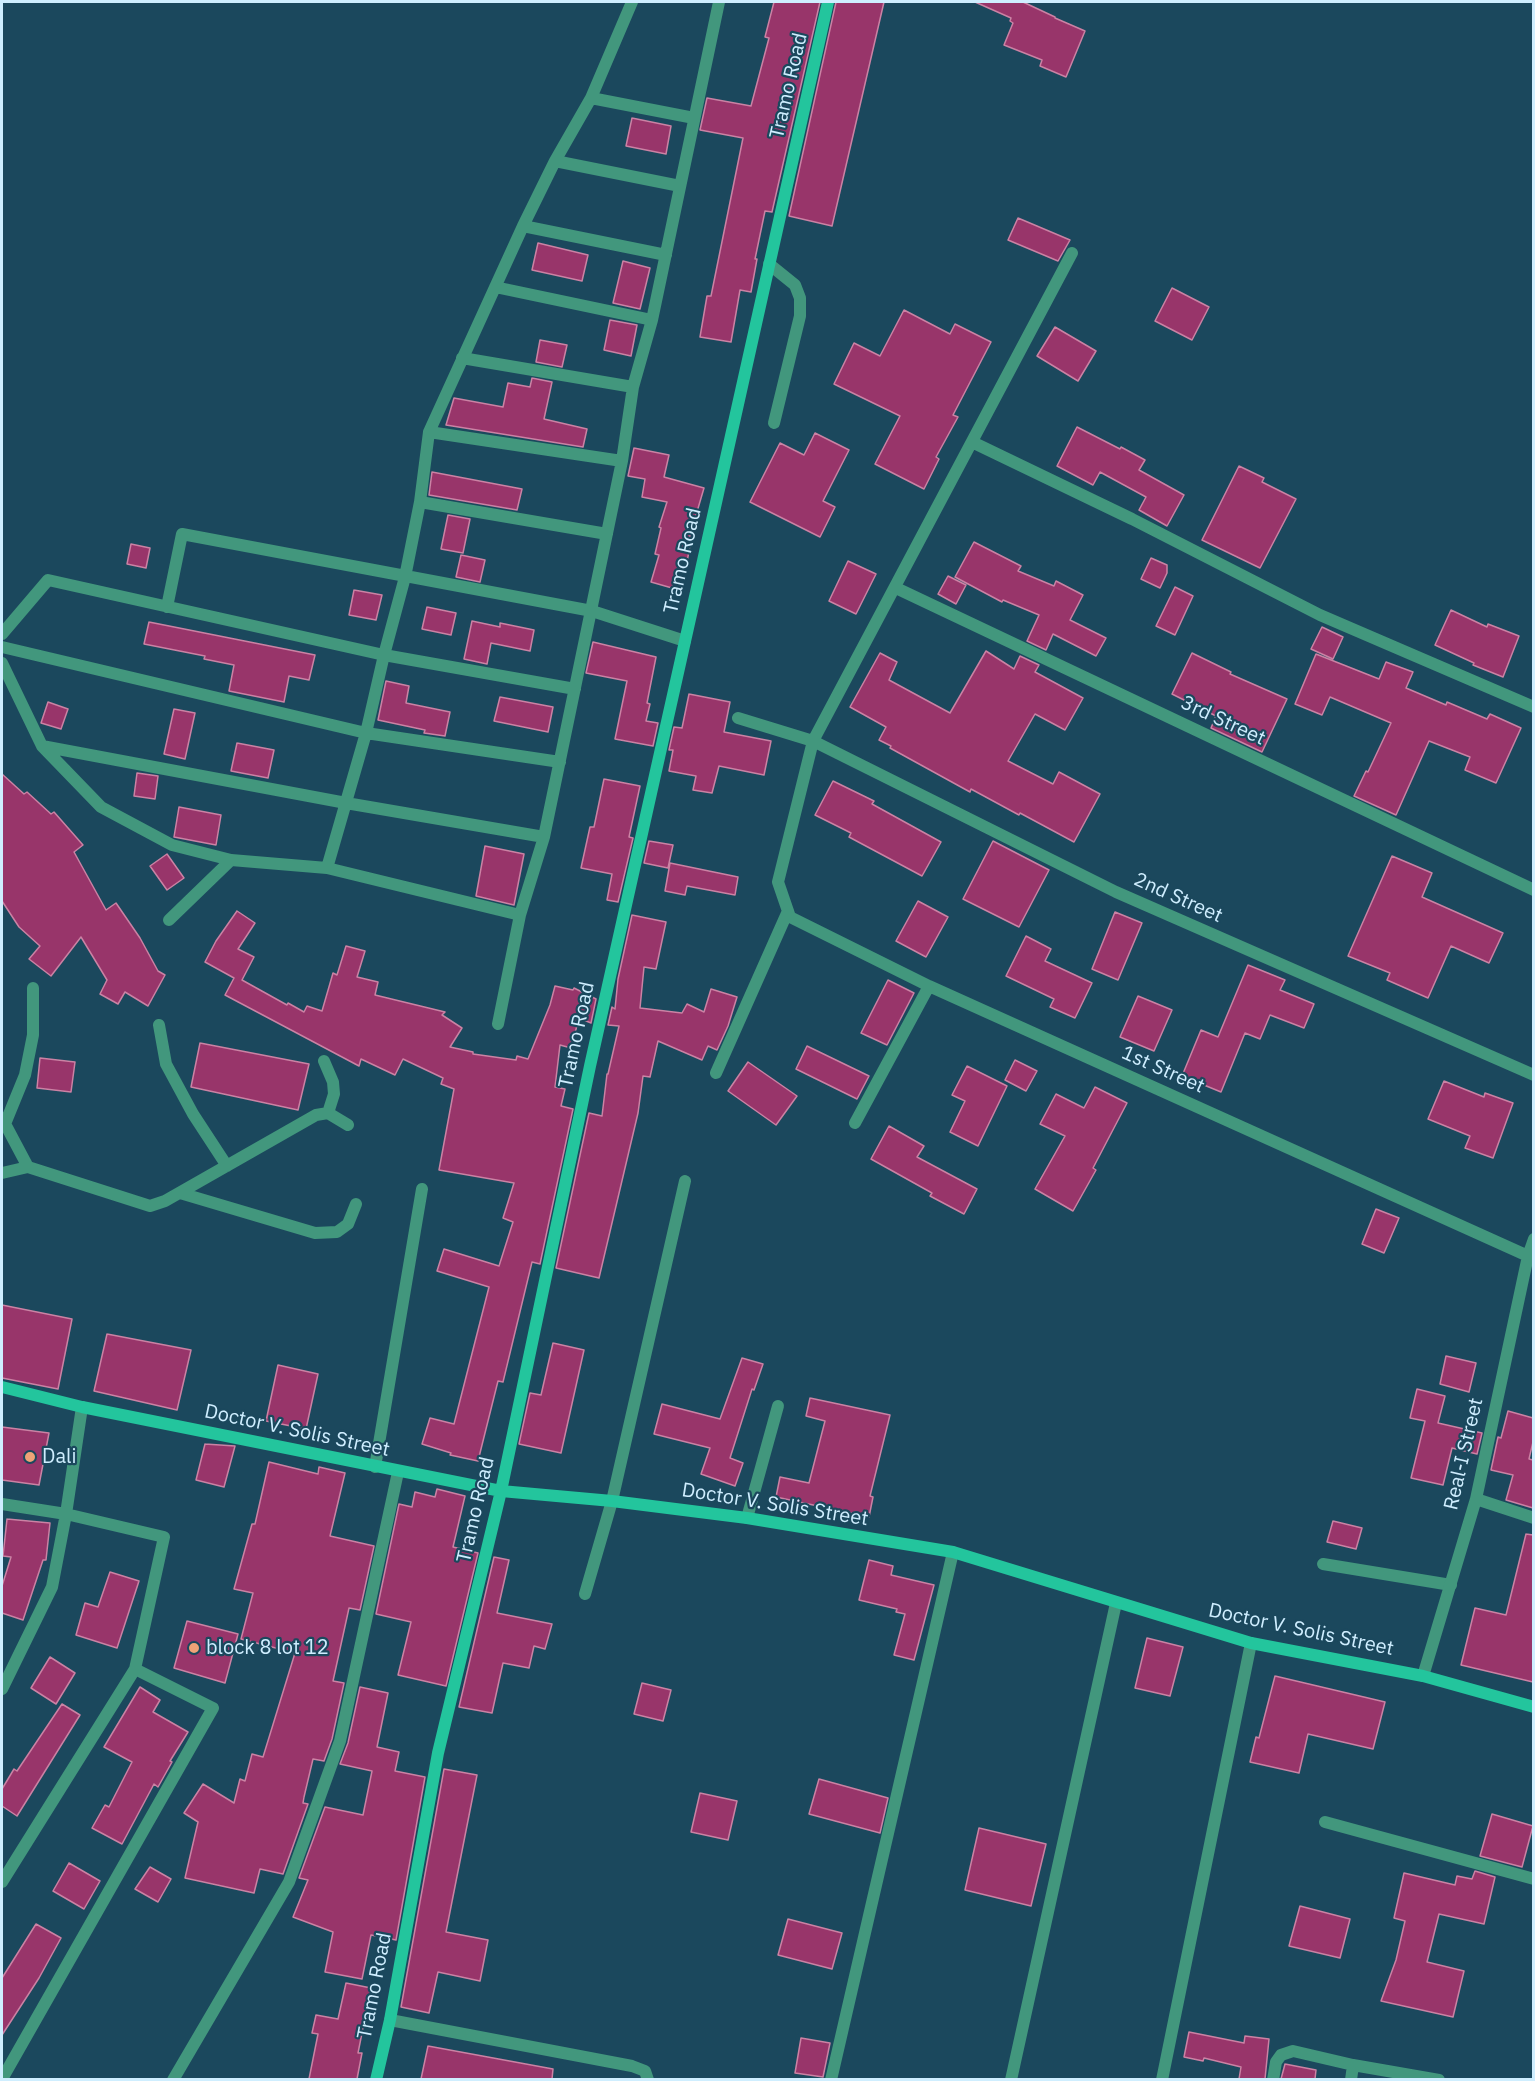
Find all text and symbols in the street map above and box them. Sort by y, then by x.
street label: Tramo Road [765,31,813,141]
street label: Tramo Road [659,506,707,616]
street label: 3rd Street [1177,691,1269,751]
street label: 2nd Street [1130,868,1226,928]
street label: Tramo Road [554,980,600,1090]
street label: 1st Street [1118,1041,1208,1099]
street label: Real-I Street [1439,1396,1489,1512]
street label: Doctor V. Solis Street [202,1400,392,1462]
place label: Dali [42,1445,77,1469]
marker: Dali [23,1450,37,1464]
street label: Tramo Road [452,1455,500,1565]
street label: Doctor V. Solis Street [680,1478,870,1532]
street label: Doctor V. Solis Street [1206,1599,1396,1661]
place label: block 8 lot 12 [206,1636,329,1660]
marker: block 8 lot 12 [187,1641,201,1655]
street label: Tramo Road [353,1931,397,2041]

